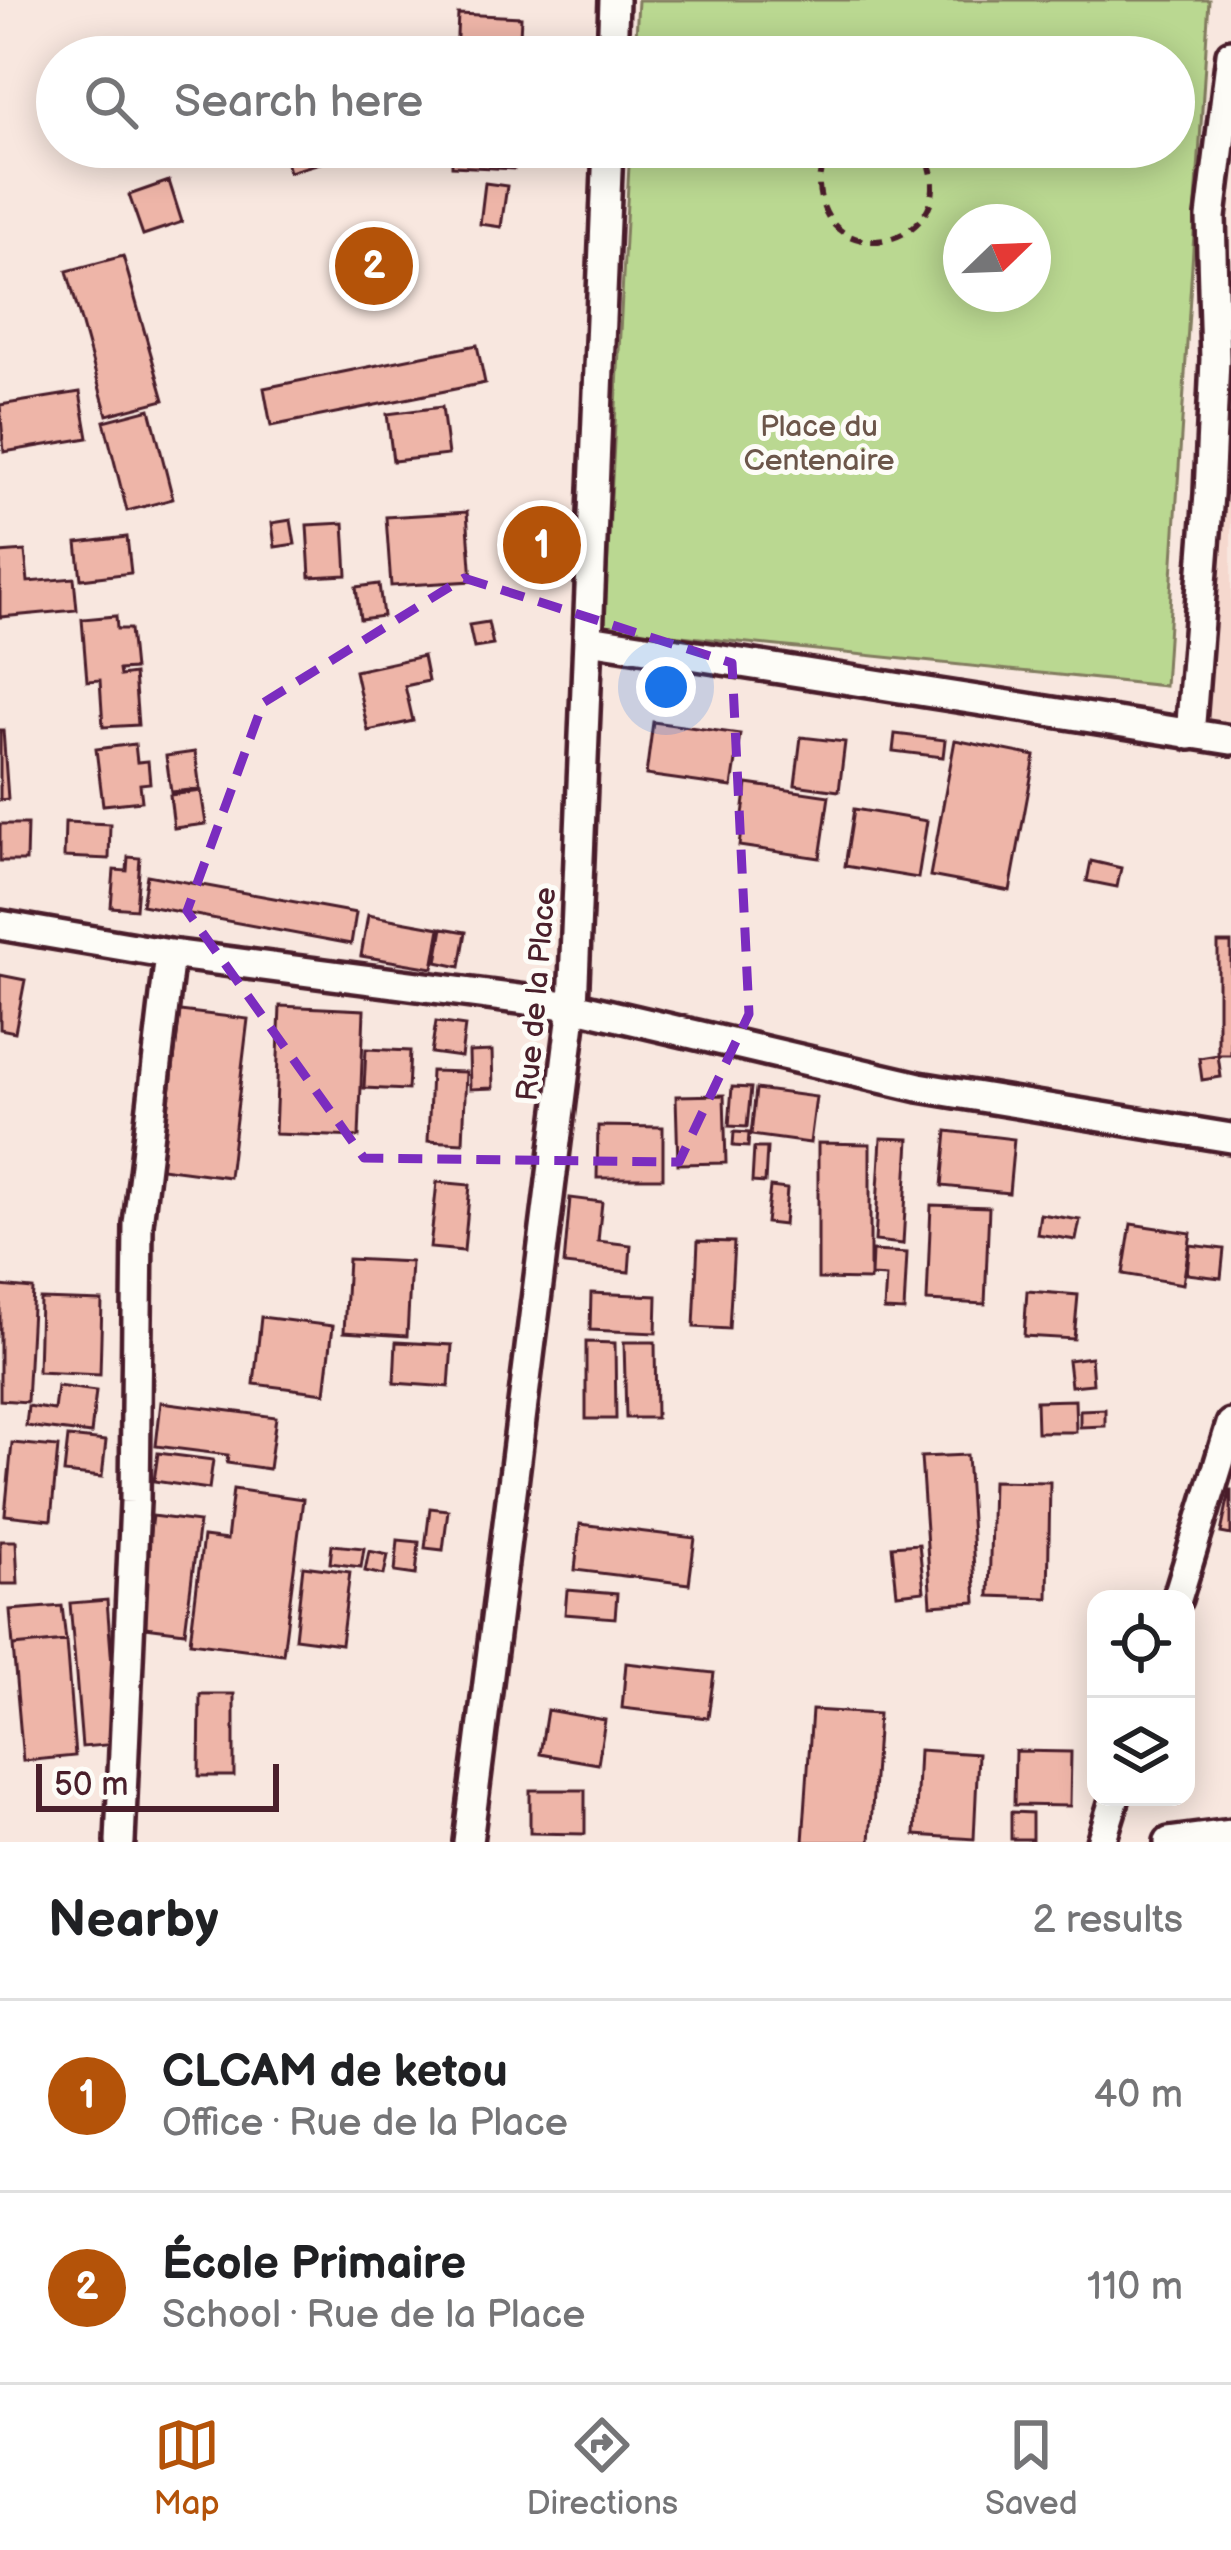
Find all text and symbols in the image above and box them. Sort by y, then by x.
search box [36,36,1195,168]
icon: search [78,69,144,135]
text: Search here [174,75,423,130]
north arrow [943,204,1051,312]
pin: 2 [335,221,413,311]
park label: Place du Centenaire [743,409,895,479]
pin: 1 [503,500,581,590]
your location [636,657,696,717]
street label: Rue de la Place [510,886,564,1103]
map controls [1087,1590,1195,1806]
button: locate [1087,1590,1195,1698]
button: layers [1087,1698,1195,1806]
scale bar [36,1758,279,1811]
text: 50 m [54,1765,129,1805]
text: Nearby [48,1890,219,1951]
text: 2 results [1032,1897,1183,1944]
text: CLCAM de ketou [162,2045,508,2100]
text: 1 [79,2072,95,2119]
text: 40 m [1093,2072,1183,2119]
text: Office · Rue de la Place [162,2100,568,2147]
text: École Primaire [162,2237,466,2292]
text: 2 [75,2264,99,2311]
text: 110 m [1087,2264,1183,2311]
text: School · Rue de la Place [162,2292,585,2339]
tab: Map [153,2412,220,2524]
tab: Directions [526,2412,678,2524]
tab: Saved [985,2412,1078,2524]

